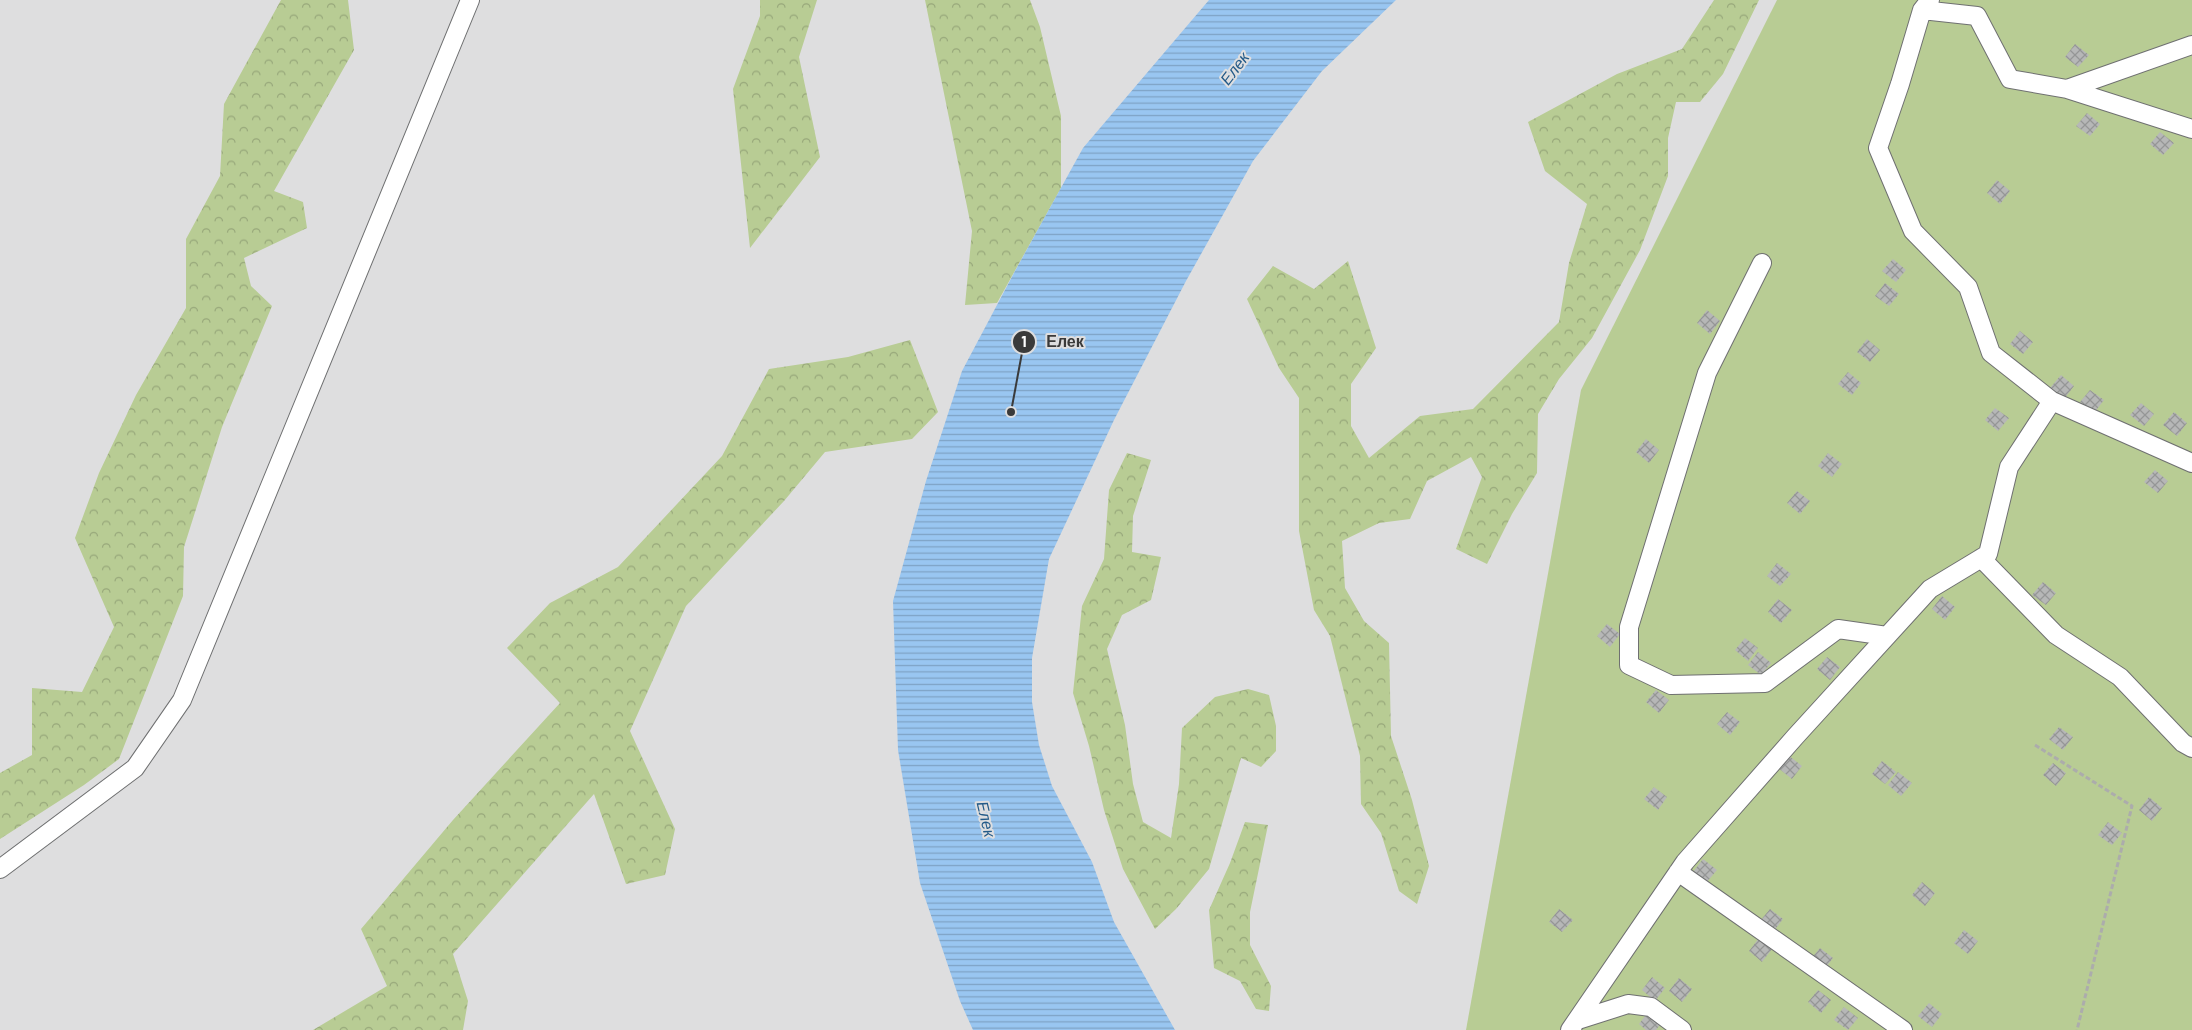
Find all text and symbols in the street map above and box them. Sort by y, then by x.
water label: Елек [1216,47,1253,88]
callout: Елек [1012,326,1094,357]
text: Елек [1046,331,1085,350]
text: 1 [1021,332,1027,350]
water label: Елек [974,799,1001,840]

